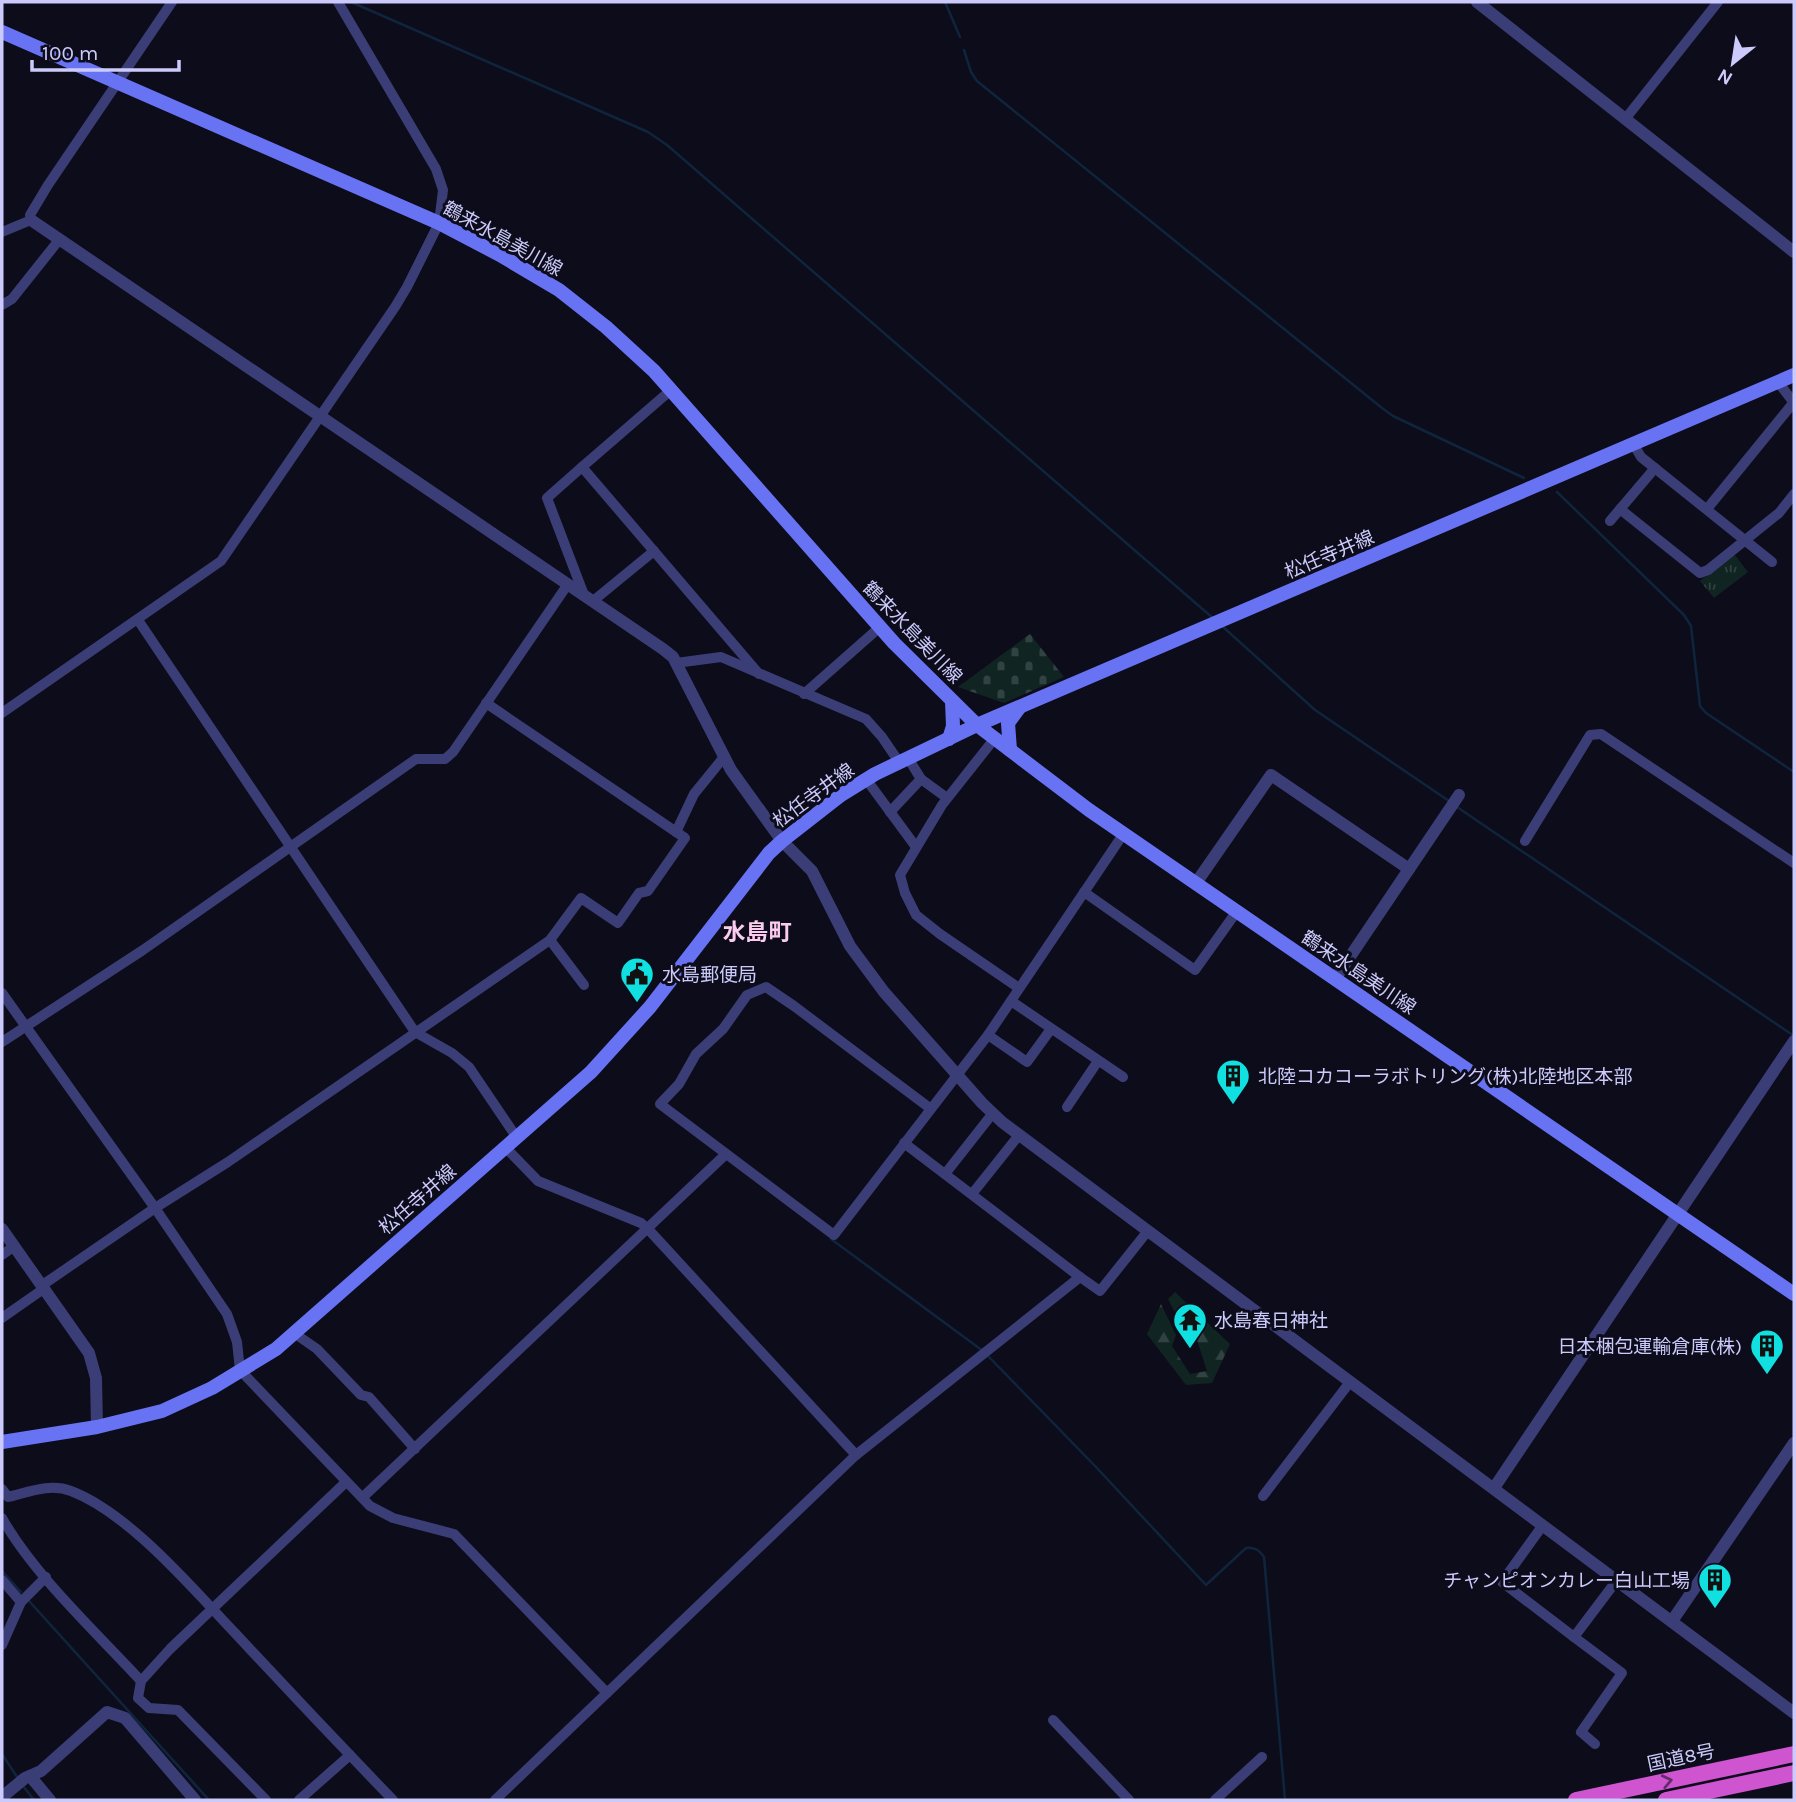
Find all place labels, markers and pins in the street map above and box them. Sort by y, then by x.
public building icon: 水島郵便局 [618,955,656,1004]
place label: 水島郵便局 [662,964,757,986]
building icon: 北陸コカコーラボトリング(株)北陸地区本部 [1214,1057,1252,1106]
place label: 北陸コカコーラボトリング(株)北陸地区本部 [1258,1066,1633,1088]
temple icon: 水島春日神社 [1171,1301,1209,1350]
place label: 水島春日神社 [1214,1310,1328,1332]
building icon: 日本梱包運輸倉庫(株) [1748,1327,1786,1376]
place label: 日本梱包運輸倉庫(株) [1557,1336,1742,1358]
building icon: チャンピオンカレー白山工場 [1696,1561,1734,1610]
place label: チャンピオンカレー白山工場 [1443,1570,1690,1592]

